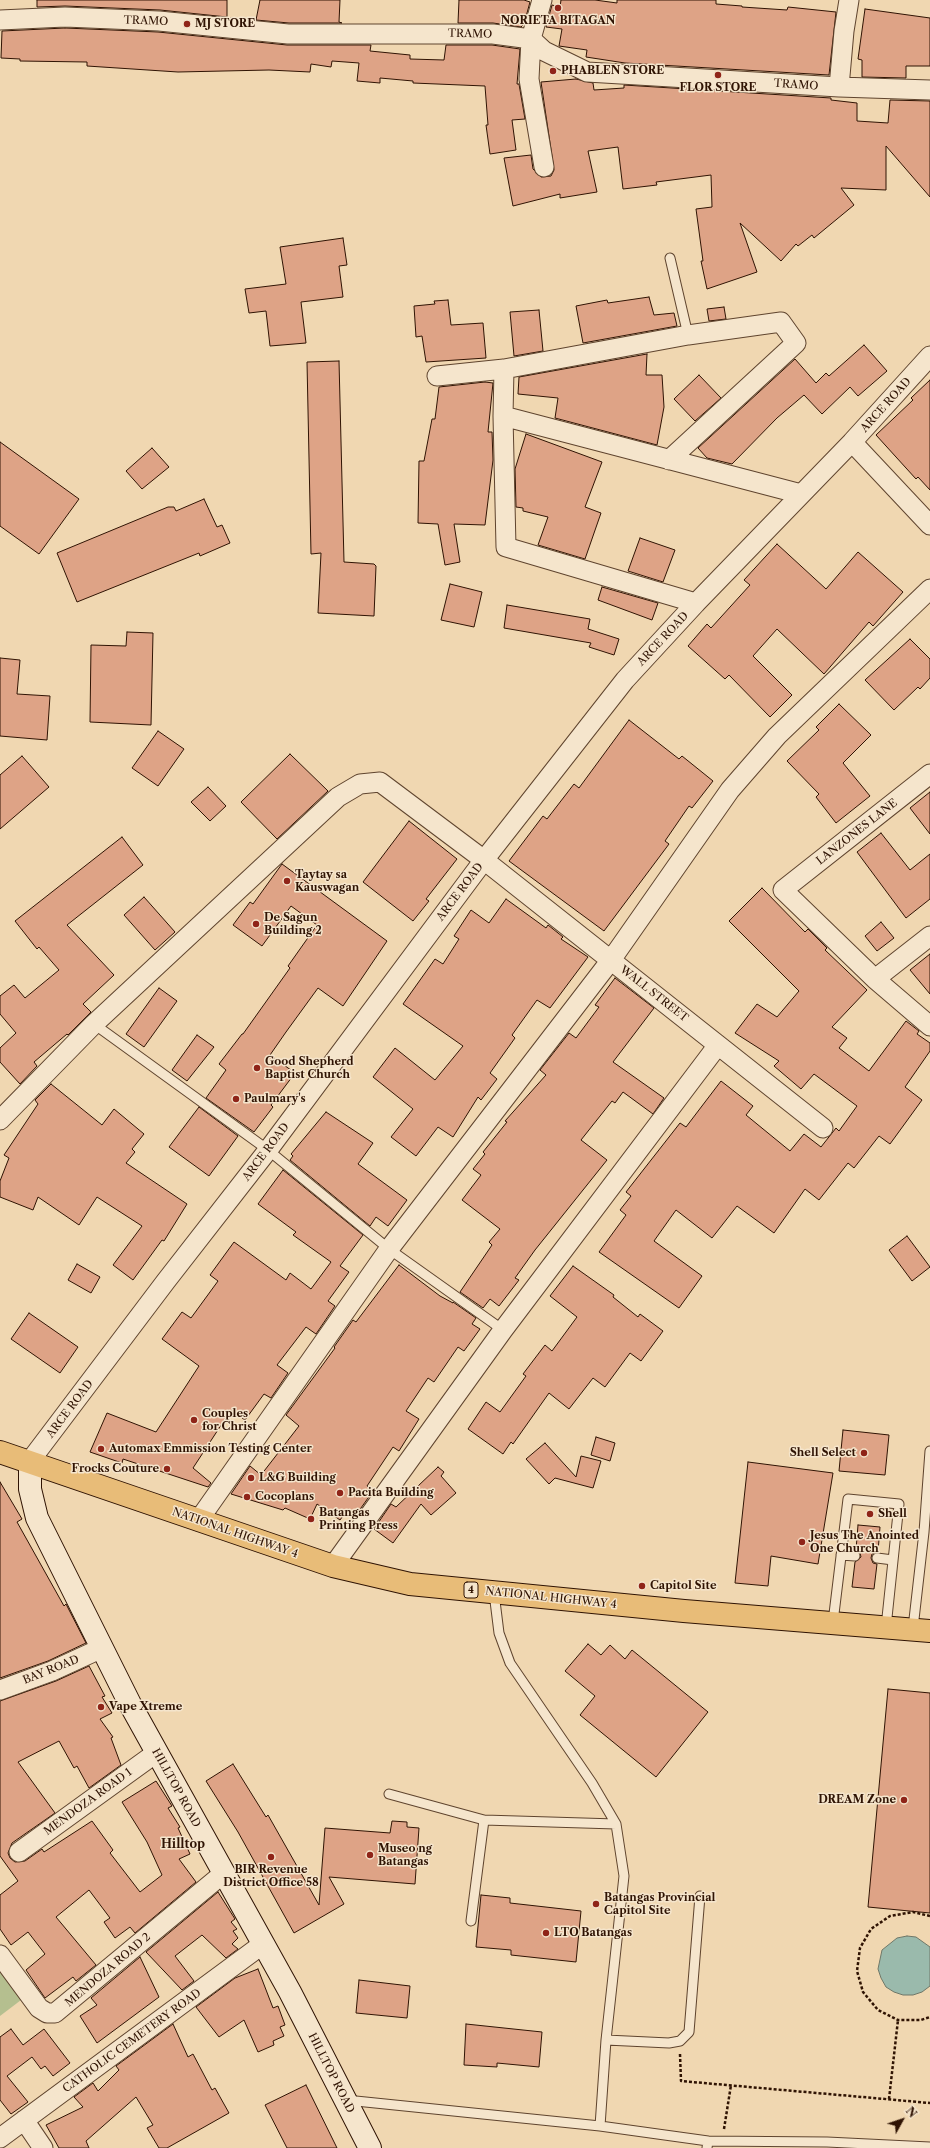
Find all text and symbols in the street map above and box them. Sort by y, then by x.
marker: NORIETA BITAGAN [553,3,563,13]
street label: TRAMO [124,14,168,28]
place label: NORIETA BITAGAN [501,14,615,28]
place label: MJ STORE [195,17,255,31]
marker: MJ STORE [182,19,192,29]
street label: TRAMO [448,27,492,41]
place label: PHABLEN STORE [561,64,664,78]
marker: PHABLEN STORE [548,66,558,76]
marker: FLOR STORE [713,70,723,80]
street label: TRAMO [773,77,819,93]
place label: FLOR STORE [680,81,756,95]
street label: ARCE ROAD [858,375,914,435]
street label: ARCE ROAD [635,609,691,669]
street label: LANZONES LANE [814,796,900,868]
street label: ARCE ROAD [434,861,486,923]
place label: Taytay sa Kauswagan [295,868,359,894]
marker: Taytay sa Kauswagan [282,876,292,886]
place label: De Sagun Building 2 [264,911,322,937]
marker: De Sagun Building 2 [251,919,261,929]
street label: WALL STREET [617,963,691,1025]
place label: Good Shepherd Baptist Church [265,1055,354,1081]
marker: Good Shepherd Baptist Church [252,1063,262,1073]
place label: Paulmary's [244,1092,306,1106]
marker: Paulmary's [231,1094,241,1104]
street label: ARCE ROAD [240,1121,292,1183]
street label: ARCE ROAD [44,1378,96,1440]
place label: Couples for Christ [202,1407,257,1433]
marker: Couples for Christ [189,1415,199,1425]
place label: Automax Emmission Testing Center [109,1442,312,1456]
marker: Automax Emmission Testing Center [96,1444,106,1454]
place label: Shell Select [790,1446,856,1460]
marker: Shell Select [859,1448,869,1458]
place label: Frocks Couture [72,1462,159,1476]
marker: Frocks Couture [162,1464,172,1474]
place label: L&G Building [259,1471,336,1485]
marker: L&G Building [246,1473,256,1483]
place label: Pacita Building [348,1486,434,1500]
marker: Pacita Building [335,1488,345,1498]
place label: Cocoplans [255,1490,314,1504]
marker: Cocoplans [242,1492,252,1502]
street label: NATIONAL HIGHWAY 4 [170,1505,300,1561]
place label: Batangas Printing Press [319,1506,398,1532]
place label: Shell [878,1507,907,1521]
marker: Shell [865,1509,875,1519]
marker: Batangas Printing Press [306,1514,316,1524]
place label: Jesus The Anointed One Church [810,1529,919,1555]
marker: Jesus The Anointed One Church [797,1537,807,1547]
place label: Capitol Site [650,1579,717,1593]
marker: Capitol Site [637,1581,647,1591]
road number: 4 [464,1582,478,1598]
street label: NATIONAL HIGHWAY 4 [485,1585,617,1611]
street label: BAY ROAD [21,1653,81,1687]
place label: Vape Xtreme [109,1700,182,1714]
marker: Vape Xtreme [96,1702,106,1712]
street label: HILLTOP ROAD [149,1746,203,1830]
street label: MENDOZA ROAD 1 [41,1766,135,1838]
place label: DREAM Zone [818,1793,896,1807]
marker: DREAM Zone [899,1795,909,1805]
district label: Hilltop [161,1838,205,1852]
place label: Museo ng Batangas [378,1842,432,1868]
marker: Museo ng Batangas [365,1850,375,1860]
marker: BIR Revenue District Office 58 [266,1852,276,1862]
place label: BIR Revenue District Office 58 [223,1863,319,1889]
place label: Batangas Provincial Capitol Site [604,1891,715,1917]
marker: Batangas Provincial Capitol Site [591,1899,601,1909]
place label: LTO Batangas [554,1926,632,1940]
marker: LTO Batangas [541,1928,551,1938]
street label: MENDOZA ROAD 2 [63,1930,153,2010]
street label: CATHOLIC CEMETERY ROAD [60,1986,204,2096]
street label: HILLTOP ROAD [305,2031,357,2115]
north arrow [882,2100,922,2140]
text: N [903,2104,920,2120]

